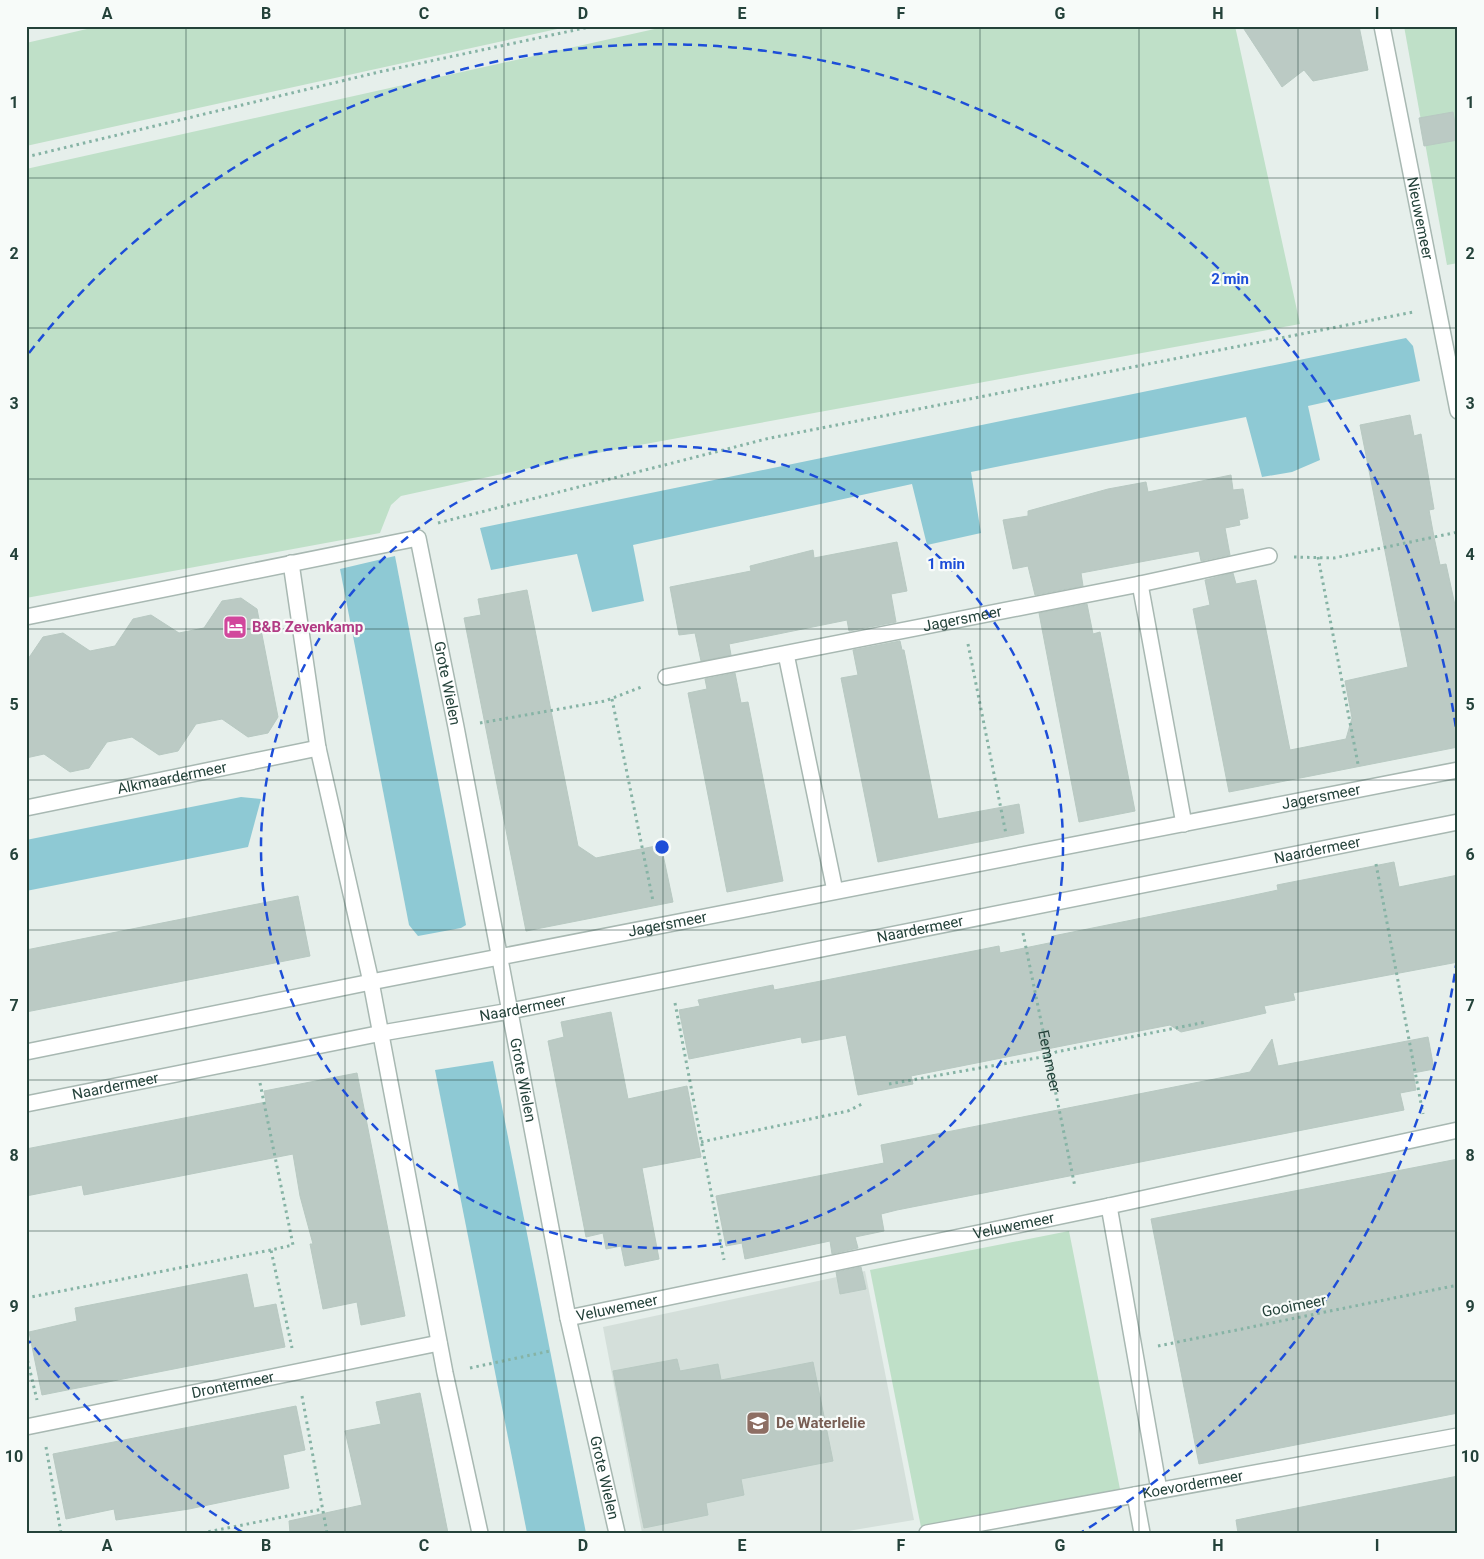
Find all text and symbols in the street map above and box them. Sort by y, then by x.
text: A [102,4,113,23]
text: B [261,4,271,23]
text: C [419,4,429,23]
text: D [578,4,588,23]
text: E [738,4,747,23]
text: F [897,4,906,23]
text: G [1055,4,1066,23]
text: H [1212,4,1224,23]
text: I [1375,4,1379,23]
text: 1 [9,93,19,112]
text: 1 [1465,93,1475,112]
street label: Nieuwemeer [1403,175,1437,261]
text: 2 [9,244,19,263]
text: 2 [1465,244,1475,263]
text: 2 min [1211,270,1249,288]
text: 3 [9,394,19,413]
text: 3 [1465,394,1475,413]
text: 4 [9,545,19,564]
text: 4 [1465,545,1475,564]
text: 1 min [927,555,965,573]
street label: Jagersmeer [921,602,1003,635]
hotel icon: B&B Zevenkamp [222,614,248,640]
place label: B&B Zevenkamp [252,618,363,636]
street label: Grote Wielen [430,640,464,727]
text: 5 [9,695,19,714]
text: 5 [1465,695,1475,714]
street label: Alkmaardermeer [116,758,228,798]
street label: Jagersmeer [1280,780,1362,813]
street label: Naardermeer [1272,833,1362,867]
centre of rings [653,838,671,856]
text: 6 [9,845,19,864]
text: 6 [1465,845,1475,864]
street label: Jagersmeer [626,908,708,941]
street label: Naardermeer [875,912,965,947]
street label: Naardermeer [478,991,568,1025]
text: 7 [9,996,19,1015]
text: 7 [1465,996,1475,1015]
street label: Eemmeer [1034,1028,1064,1094]
street label: Grote Wielen [506,1037,540,1124]
street label: Naardermeer [70,1069,160,1104]
text: 8 [9,1146,19,1165]
text: 8 [1465,1146,1475,1165]
street label: Veluwemeer [971,1209,1056,1243]
street label: Veluwemeer [575,1291,659,1325]
street label: Gooimeer [1260,1291,1328,1321]
text: 9 [9,1297,19,1316]
text: 9 [1465,1297,1475,1316]
street label: Drontermeer [190,1368,276,1402]
school or university icon: De Waterlelie [745,1410,771,1436]
place label: De Waterlelie [776,1414,865,1432]
street label: Grote Wielen [586,1434,623,1521]
text: 10 [5,1447,23,1466]
text: 10 [1461,1447,1479,1466]
street label: Koevordermeer [1141,1466,1244,1503]
text: A [102,1536,113,1555]
text: B [261,1536,271,1555]
text: C [419,1536,429,1555]
text: D [578,1536,588,1555]
text: E [738,1536,747,1555]
text: F [897,1536,906,1555]
text: G [1055,1536,1066,1555]
text: H [1212,1536,1224,1555]
text: I [1375,1536,1379,1555]

